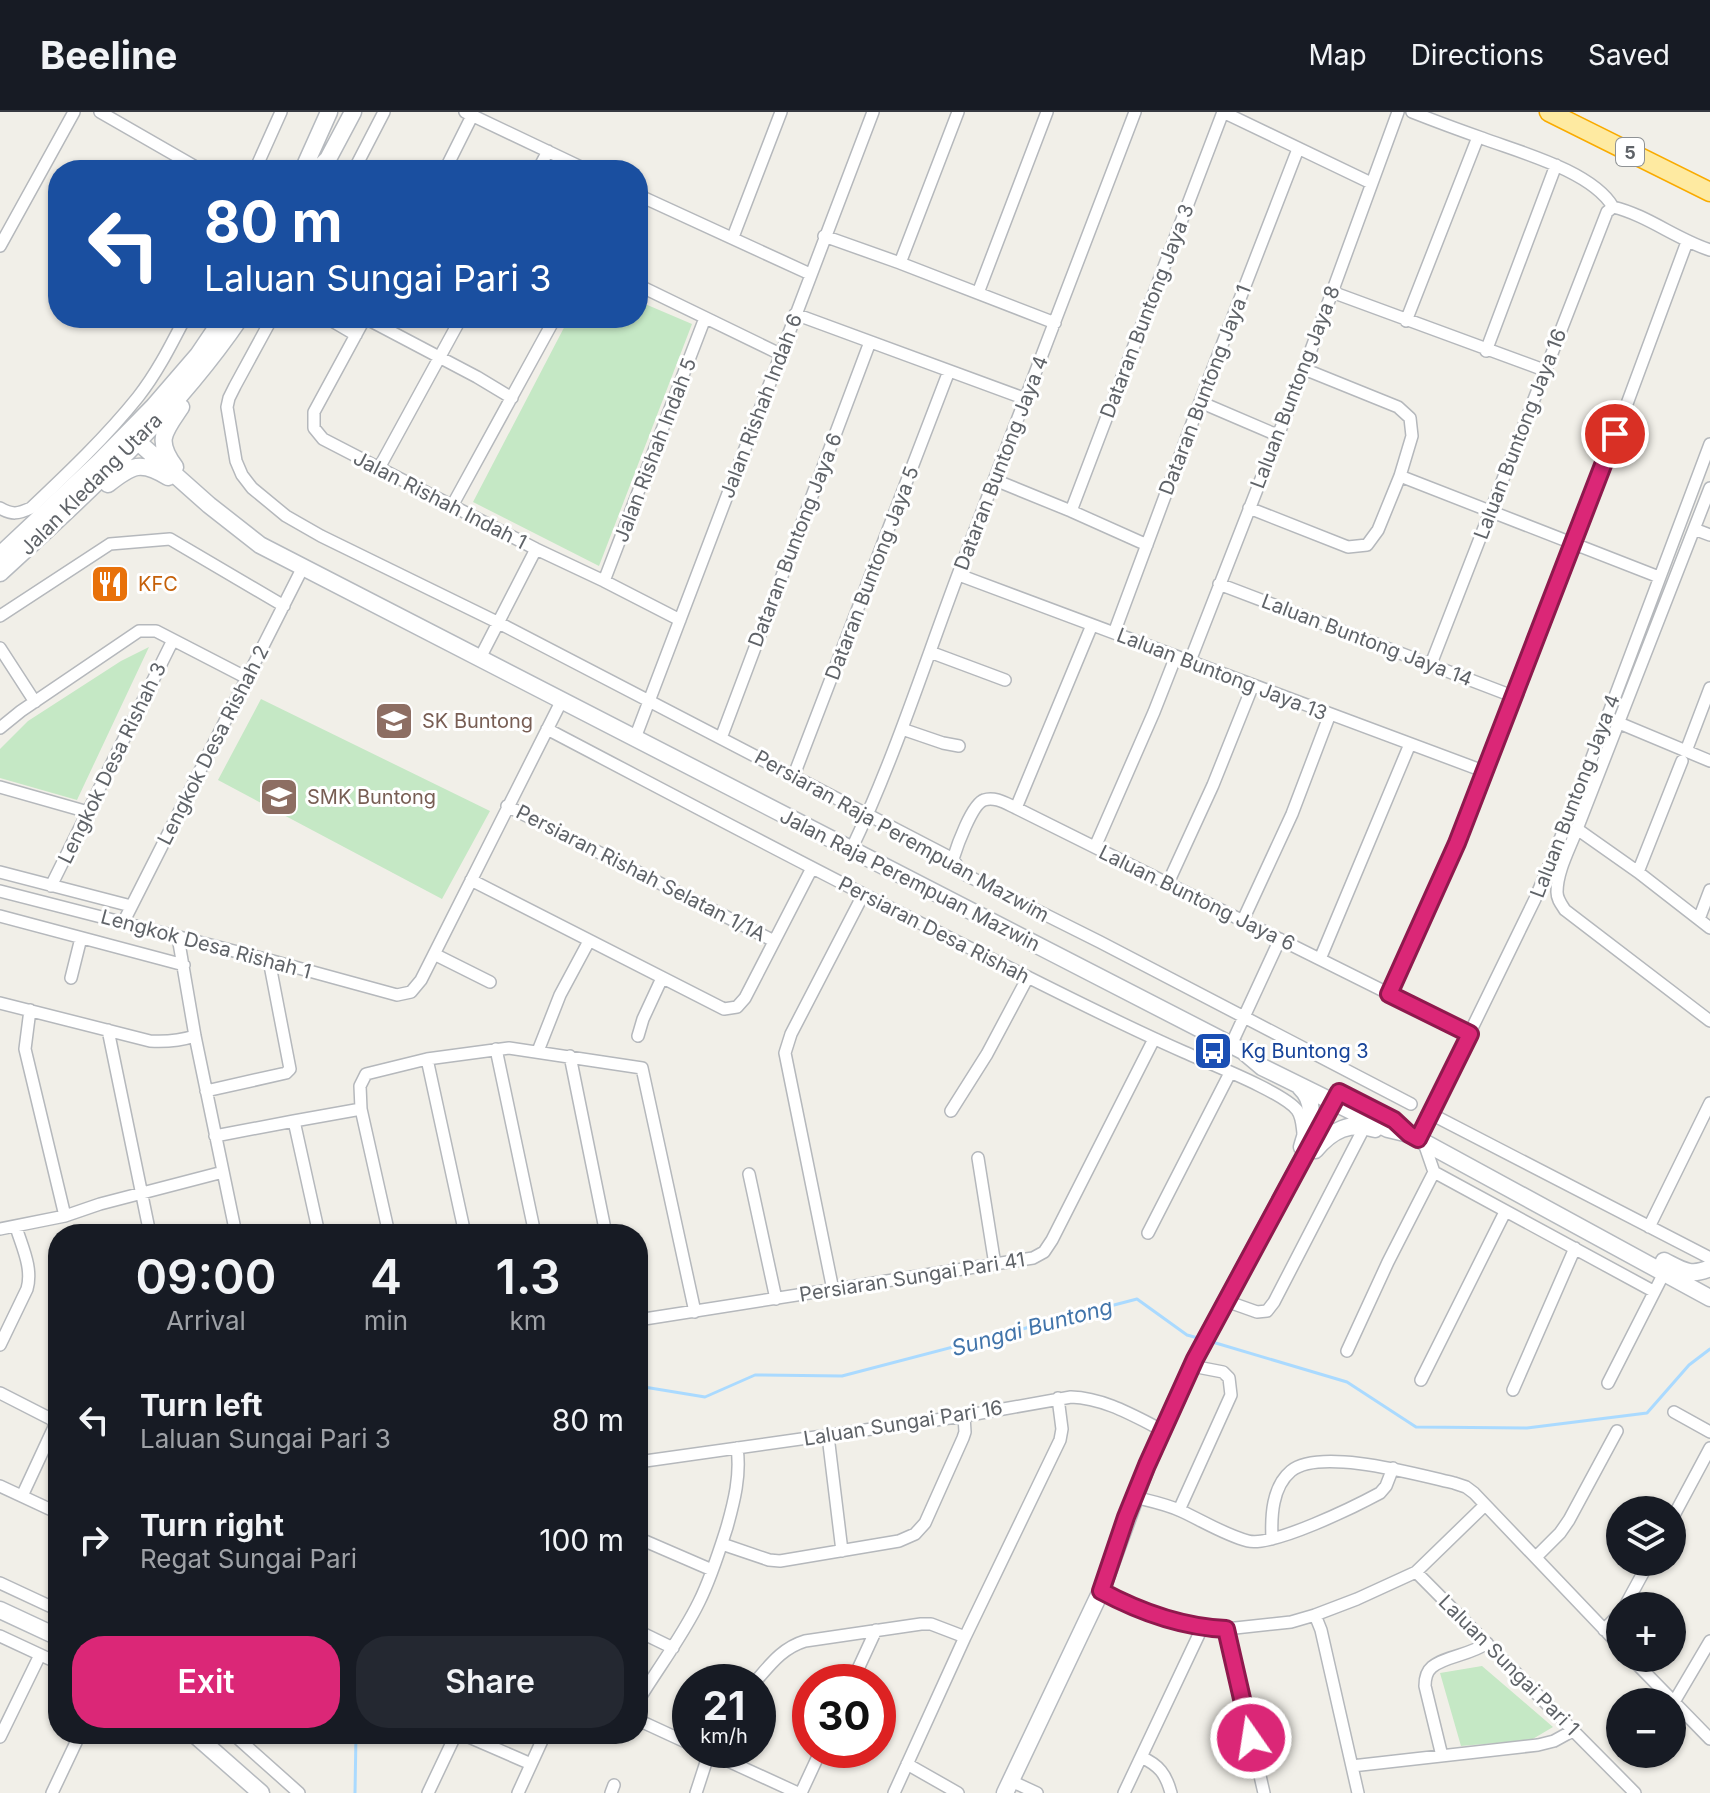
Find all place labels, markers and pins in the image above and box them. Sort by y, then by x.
pin [1581,400,1649,468]
restaurant icon: KFC [89,563,131,605]
place label: KFC [138,572,178,596]
school or university icon: SK Buntong [373,700,415,742]
place label: SK Buntong [422,709,533,733]
school or university icon: SMK Buntong [258,776,300,818]
place label: SMK Buntong [307,785,436,809]
bus stop icon: Kg Buntong 3 [1192,1030,1234,1072]
place label: Kg Buntong 3 [1241,1039,1369,1063]

